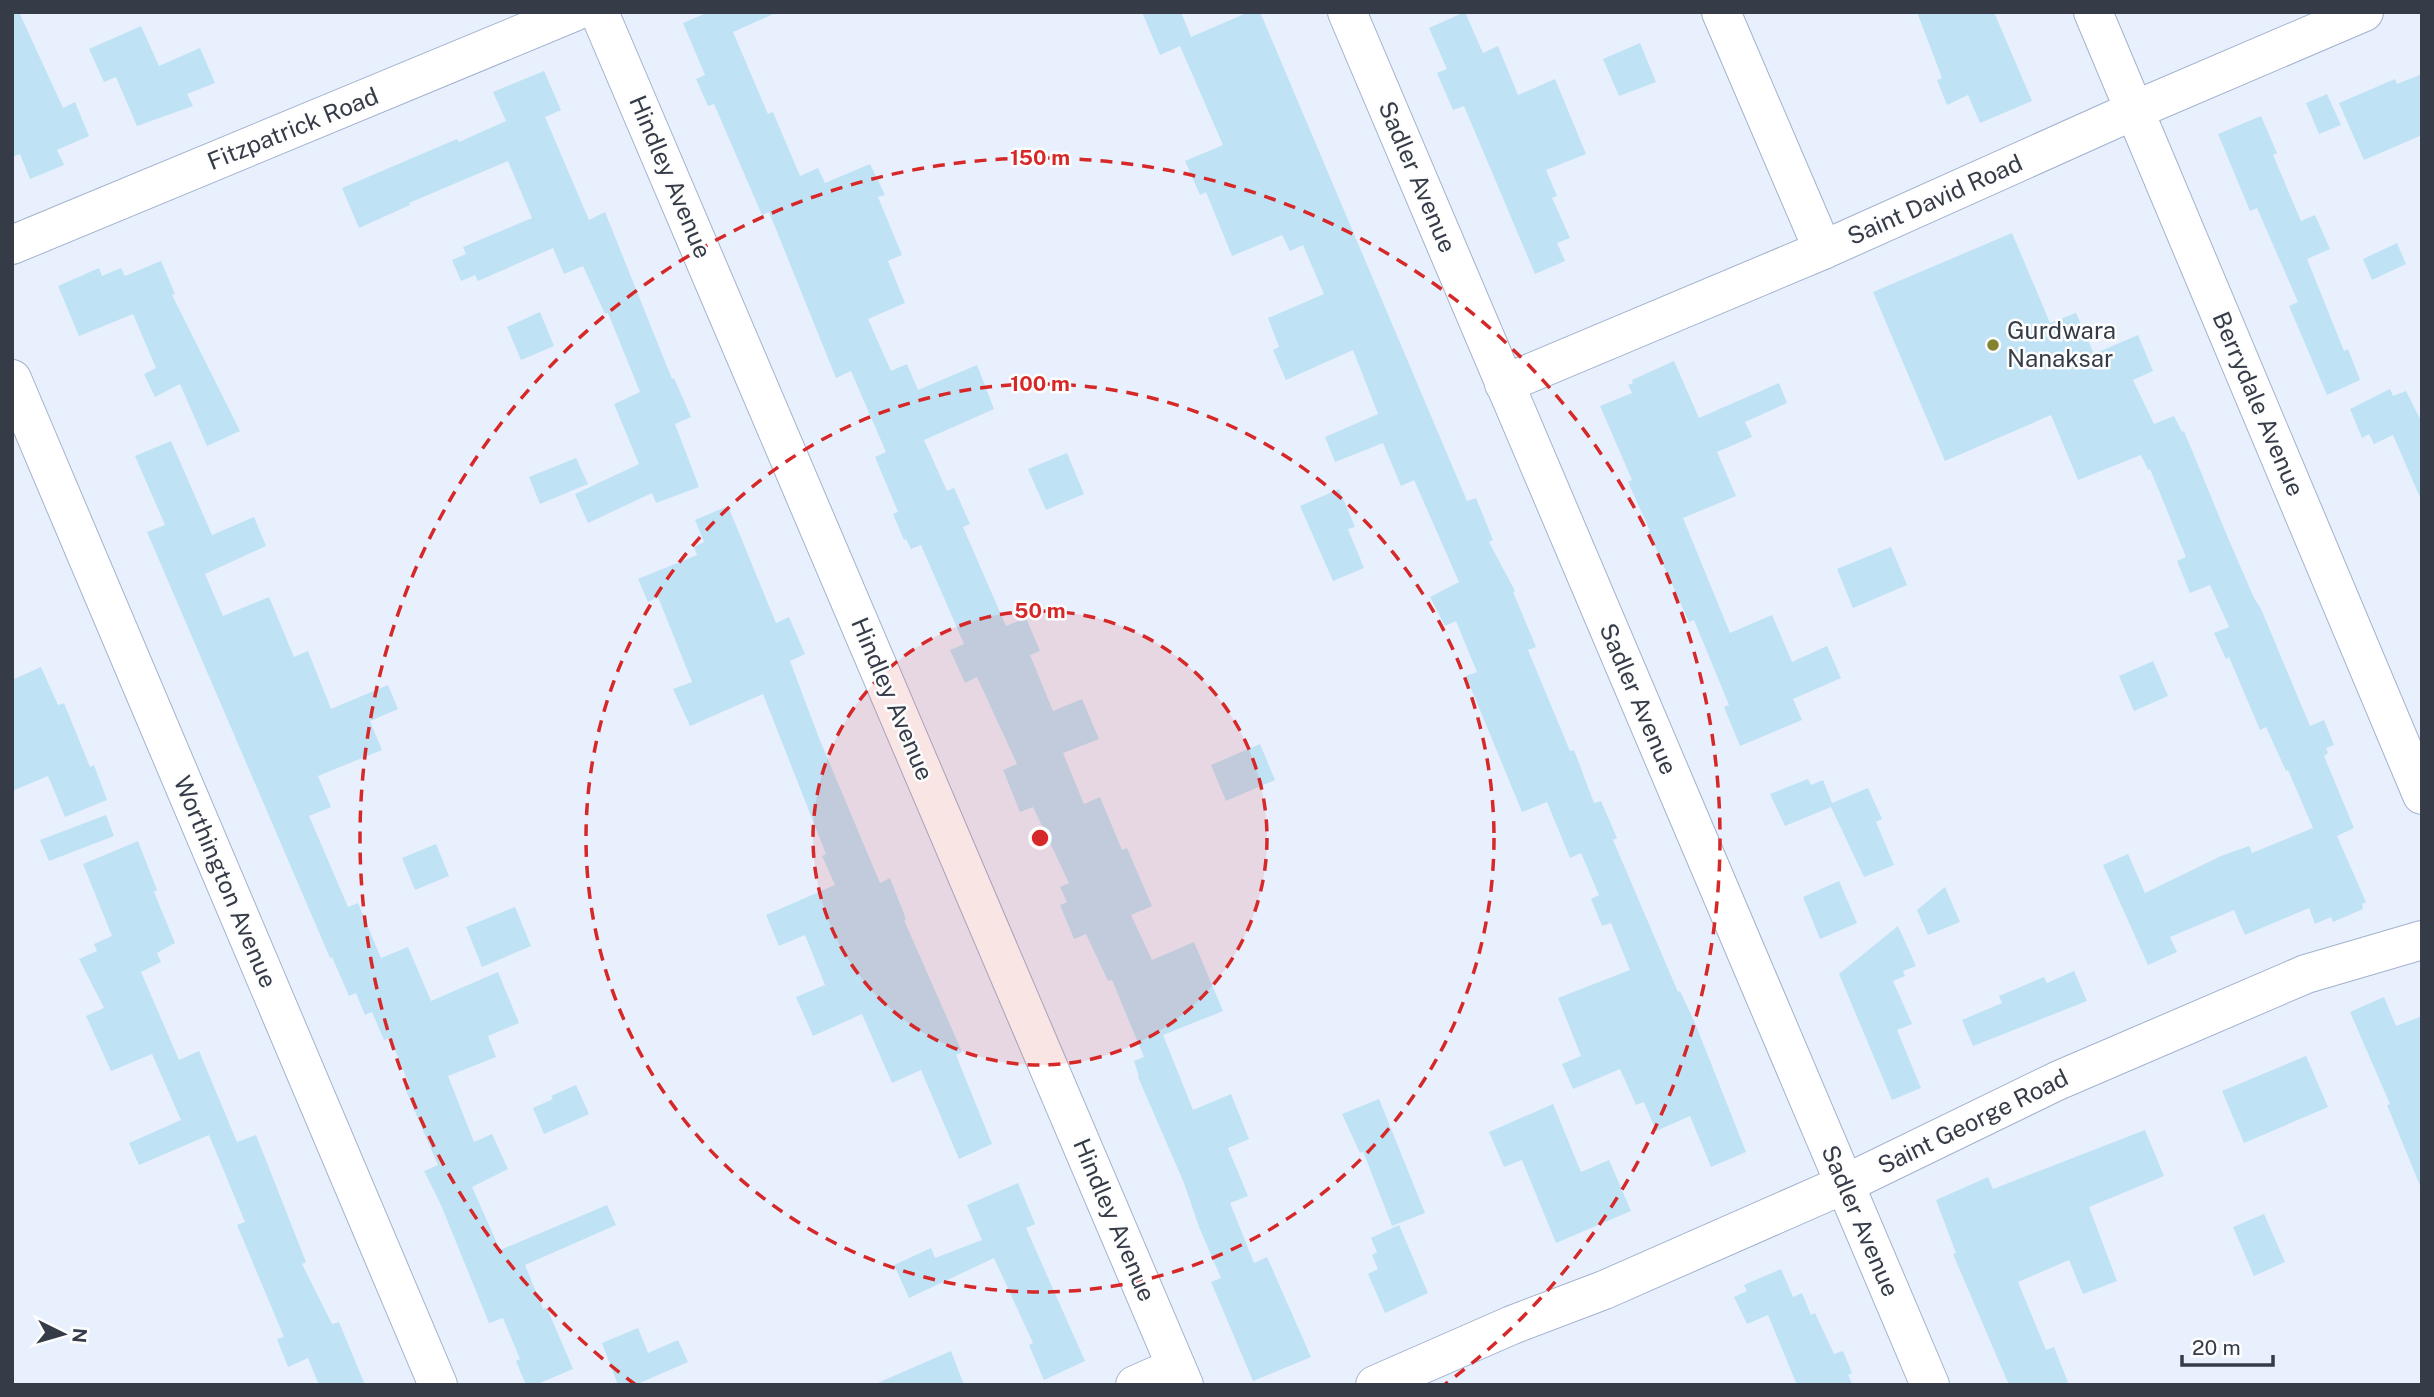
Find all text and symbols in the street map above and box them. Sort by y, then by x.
street label: Fitzpatrick Road [203,81,382,175]
street label: Hindley Avenue [624,91,718,262]
street label: Sadler Avenue [1373,97,1462,256]
text: 150 m [1010,145,1070,170]
street label: Saint David Road [1843,148,2026,250]
street label: Berrydale Avenue [2207,307,2310,500]
place label: Gurdwara Nanaksar [2007,316,2116,372]
marker: Gurdwara Nanaksar [1985,337,2001,353]
text: 100 m [1010,371,1070,396]
text: 50 m [1014,598,1066,623]
street label: Hindley Avenue [846,613,940,784]
street label: Sadler Avenue [1594,619,1683,778]
street label: Worthington Avenue [169,772,283,992]
centre of rings [1028,826,1052,850]
street label: Saint George Road [1873,1063,2072,1179]
street label: Hindley Avenue [1068,1134,1162,1305]
street label: Sadler Avenue [1816,1141,1905,1300]
north arrow [28,1299,98,1369]
scale bar [2182,1324,2273,1368]
text: N [68,1327,92,1344]
text: 20 m [2192,1335,2241,1360]

